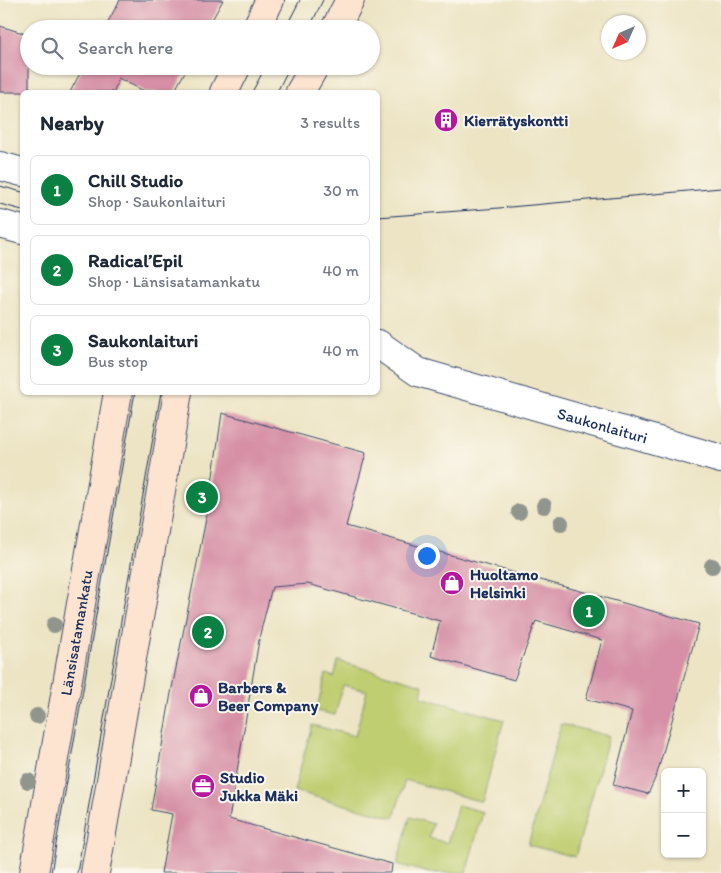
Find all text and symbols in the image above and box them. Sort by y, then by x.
north arrow [601,15,646,60]
search box [20,20,380,75]
icon: search [38,34,66,62]
text: Search here [78,36,173,59]
building icon: Kierrätyskontti [433,107,459,133]
text: Nearby [40,110,104,135]
place label: Kierrätyskontti [464,111,568,131]
text: 3 results [300,113,360,132]
text: Chill Studio [88,169,183,192]
text: 1 [53,181,61,200]
text: 30 m [323,181,359,200]
text: Shop · Saukonlaituri [88,192,226,211]
text: Radical’Epil [88,249,183,272]
text: 2 [53,261,61,280]
text: 40 m [322,261,359,280]
text: Shop · Länsisatamankatu [88,272,260,291]
text: Saukonlaituri [88,329,198,352]
text: 3 [53,341,61,360]
text: 40 m [322,341,359,360]
text: Bus stop [88,352,148,371]
street label: Saukonlaituri [555,403,650,447]
pin: 3 [186,478,218,516]
your location [414,543,440,569]
place label: Huoltamo Helsinki [470,565,539,602]
street label: Länsisatamankatu [56,568,96,697]
shop icon: Huoltamo Helsinki [439,570,465,596]
pin: 1 [573,592,605,630]
pin: 2 [192,613,224,651]
place label: Barbers & Beer Company [218,678,319,716]
shop icon: Barbers & Beer Company [188,683,214,709]
place label: Studio Jukka Mäki [219,768,298,805]
map controls [661,768,706,858]
button: + [661,768,706,813]
office icon: Studio Jukka Mäki [190,773,216,799]
button: − [661,813,706,858]

